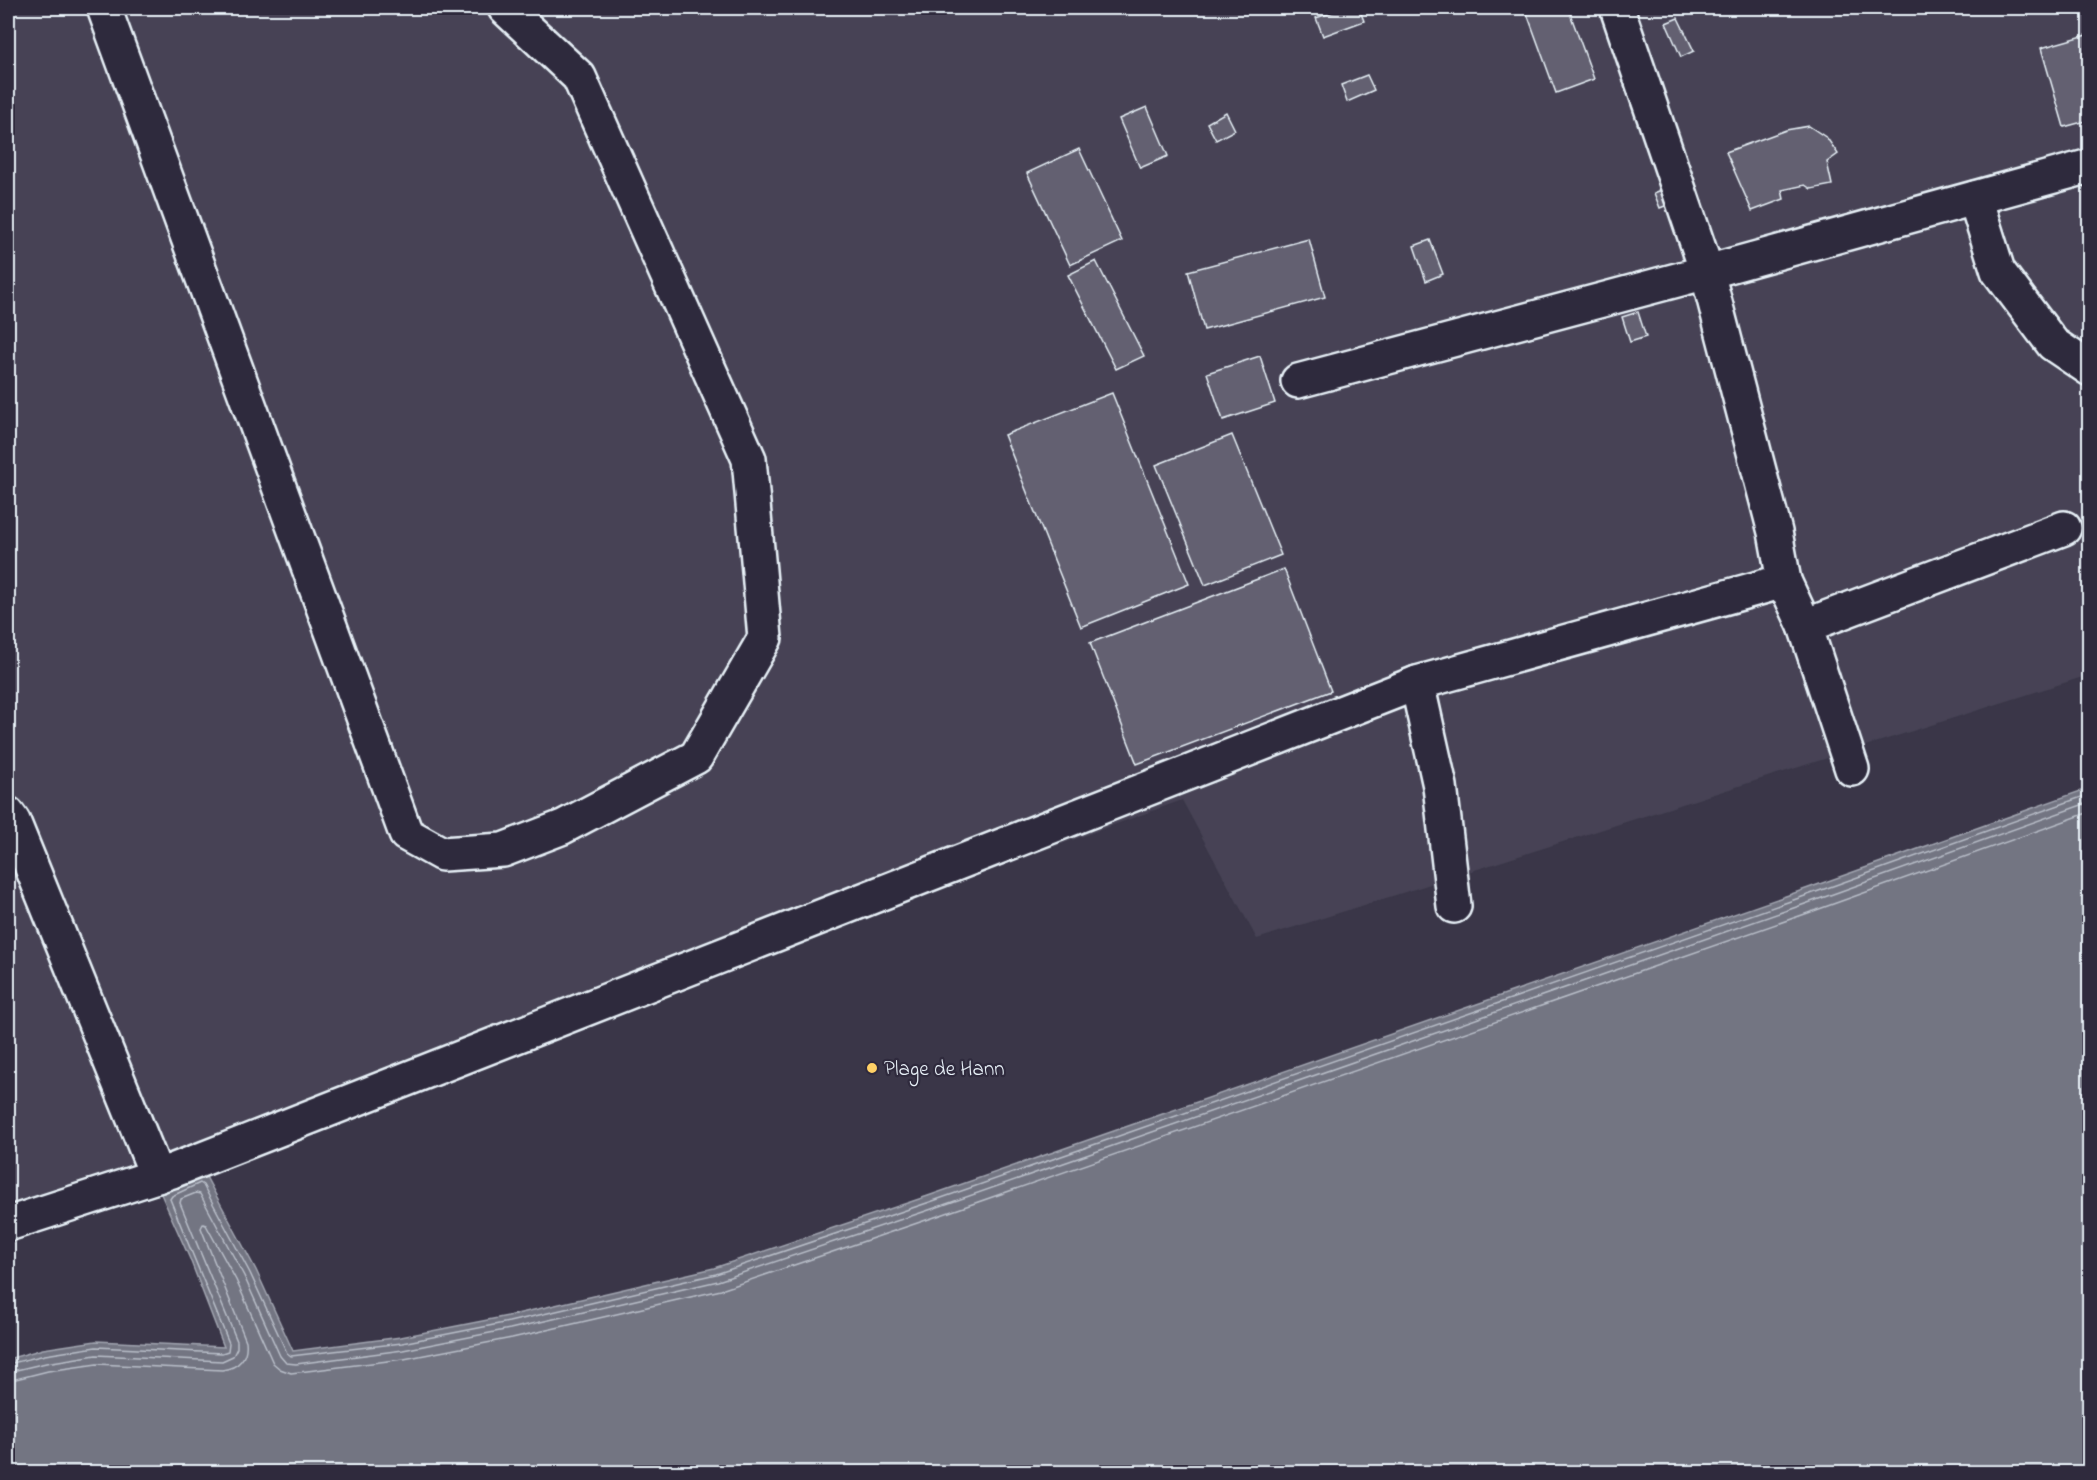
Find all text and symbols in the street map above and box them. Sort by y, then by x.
place label: Plage de Hann [884,1055,1005,1087]
marker: Plage de Hann [865,1061,879,1075]

